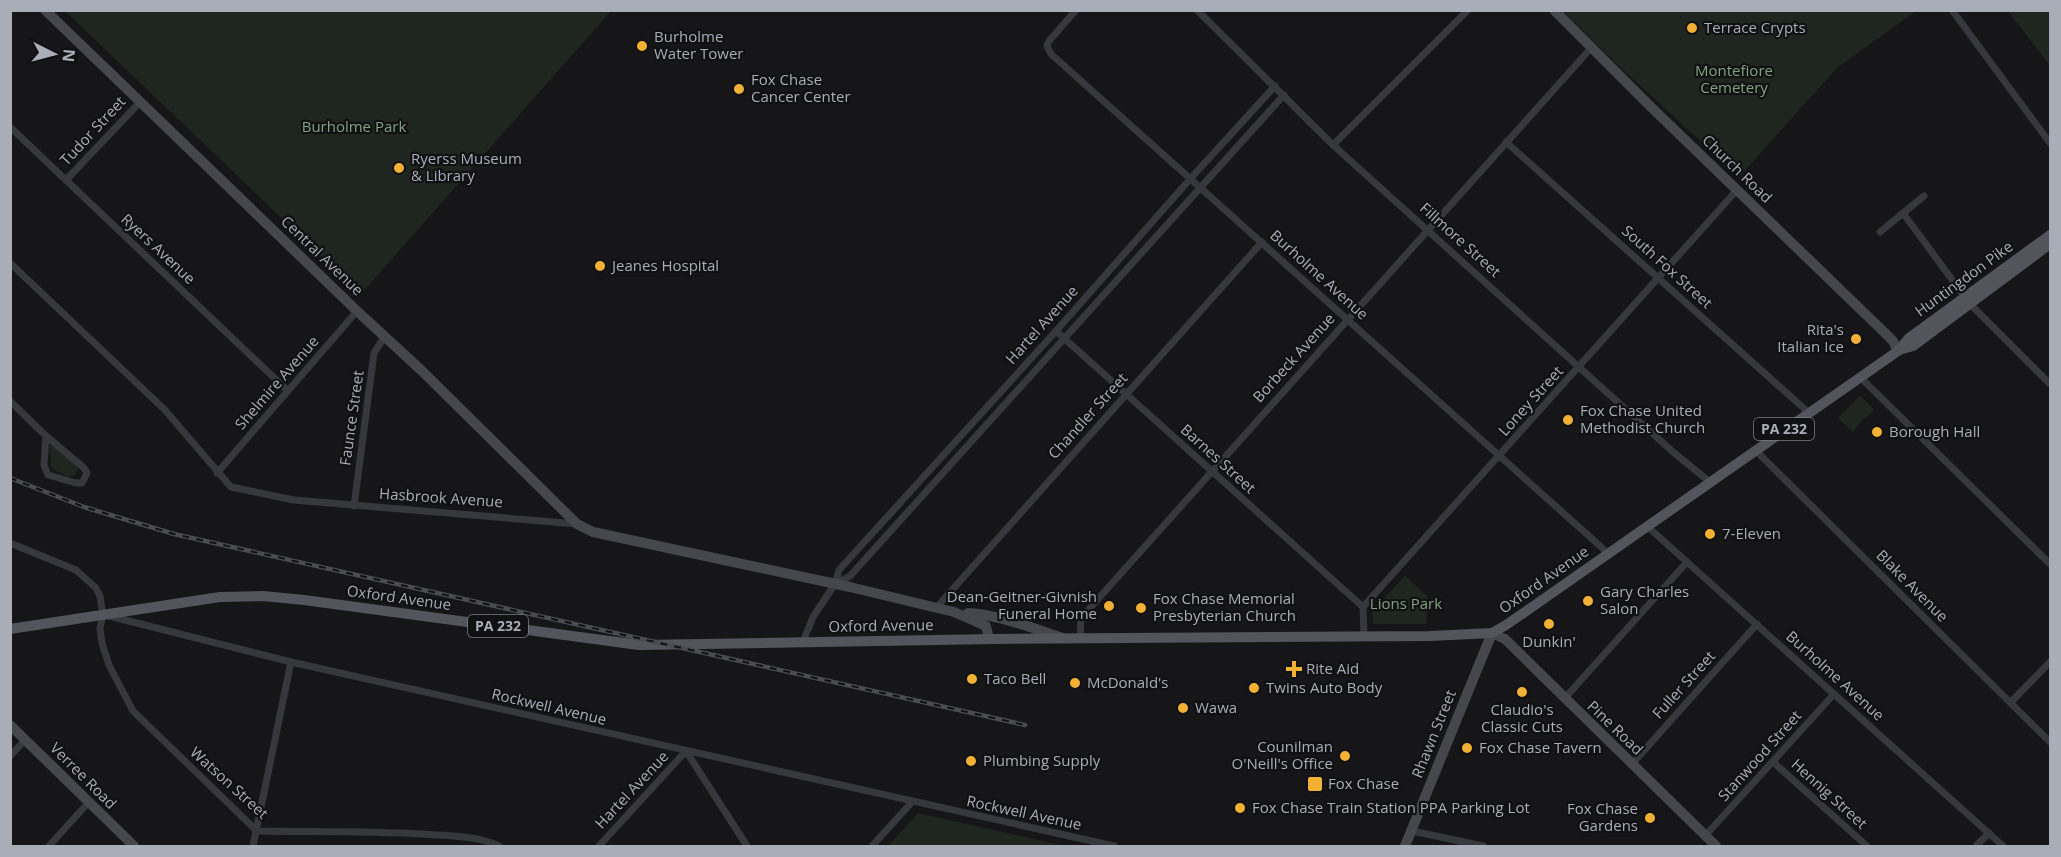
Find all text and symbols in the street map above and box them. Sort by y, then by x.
place label: Terrace Crypts [1704,17,1806,37]
marker: Terrace Crypts [1685,21,1699,35]
north arrow [24,24,84,84]
place label: Burholme Water Tower [654,26,743,63]
marker: Burholme Water Tower [635,39,649,53]
text: N [57,48,81,63]
park label: Montefiore Cemetery [1695,60,1773,97]
place label: Fox Chase Cancer Center [751,69,851,106]
marker: Fox Chase Cancer Center [732,82,746,96]
street label: Tudor Street [55,91,129,169]
park label: Burholme Park [302,116,406,136]
street label: Church Road [1698,130,1777,207]
place label: Ryerss Museum & Library [411,148,522,185]
marker: Ryerss Museum & Library [392,161,406,175]
street label: Fillmore Street [1416,198,1505,281]
street label: Ryers Avenue [117,209,200,288]
street label: Central Avenue [277,211,368,300]
street label: South Fox Street [1618,220,1717,312]
street label: Burholme Avenue [1266,225,1373,324]
street label: Huntingdon Pike [1910,236,2016,320]
place label: Jeanes Hospital [610,255,719,275]
marker: Jeanes Hospital [593,259,607,273]
street label: Hartel Avenue [1001,281,1082,368]
street label: Borbeck Avenue [1248,308,1339,406]
place label: Rita's Italian Ice [1777,319,1844,356]
street label: Shelmire Avenue [230,331,322,433]
marker: Rita's Italian Ice [1849,332,1863,346]
street label: Loney Street [1493,361,1567,440]
street label: Chandler Street [1043,368,1131,463]
street label: Faunce Street [334,369,368,467]
place label: Fox Chase United Methodist Church [1580,400,1705,437]
marker: Fox Chase United Methodist Church [1561,413,1575,427]
road number: PA 232 [1754,418,1814,440]
street label: Barnes Street [1177,419,1261,497]
place label: Borough Hall [1889,421,1980,441]
marker: Borough Hall [1870,425,1884,439]
street label: Hasbrook Avenue [379,483,504,511]
place label: 7-Eleven [1722,523,1781,543]
marker: 7-Eleven [1703,527,1717,541]
street label: Oxford Avenue [1495,541,1592,617]
street label: Blake Avenue [1872,545,1953,626]
street label: Oxford Avenue [346,580,453,614]
place label: Gary Charles Salon [1600,581,1689,618]
place label: Dean-Geitner-Givnish Funeral Home [947,586,1097,623]
place label: Fox Chase Memorial Presbyterian Church [1153,588,1296,625]
park label: Lions Park [1370,593,1442,613]
marker: Gary Charles Salon [1581,594,1595,608]
marker: Dean-Geitner-Givnish Funeral Home [1102,599,1116,613]
marker: Fox Chase Memorial Presbyterian Church [1134,601,1148,615]
street label: Oxford Avenue [828,614,934,636]
road number: PA 232 [468,615,528,637]
marker: Dunkin' [1542,617,1556,631]
street label: Burholme Avenue [1782,626,1889,725]
place label: Dunkin' [1522,631,1576,651]
street label: Fuller Street [1647,646,1719,723]
place label: Rite Aid [1306,658,1359,678]
marker: Rite Aid [1287,662,1301,676]
place label: Taco Bell [984,668,1046,688]
marker: Taco Bell [965,672,979,686]
place label: McDonald's [1087,672,1169,692]
marker: McDonald's [1068,676,1082,690]
place label: Twins Auto Body [1266,677,1383,697]
marker: Twins Auto Body [1247,681,1261,695]
street label: Rockwell Avenue [490,683,609,729]
marker: Claudio's Classic Cuts [1515,685,1529,699]
street label: Rhawn Street [1406,687,1460,781]
street label: Pine Road [1584,696,1648,759]
place label: Wawa [1195,697,1237,717]
place label: Claudio's Classic Cuts [1481,699,1563,736]
marker: Wawa [1176,701,1190,715]
street label: Stanwood Street [1713,706,1805,805]
place label: Counilman O'Neill's Office [1231,736,1333,773]
place label: Fox Chase Tavern [1479,737,1602,757]
street label: Verree Road [46,738,121,813]
marker: Fox Chase Tavern [1460,741,1474,755]
street label: Watson Street [186,742,273,823]
street label: Hartel Avenue [590,746,672,832]
marker: Counilman O'Neill's Office [1338,749,1352,763]
place label: Plumbing Supply [983,750,1101,770]
marker: Plumbing Supply [964,754,978,768]
street label: Hennig Street [1787,754,1872,833]
place label: Fox Chase [1328,773,1399,793]
marker: Fox Chase [1306,775,1324,793]
street label: Rockwell Avenue [965,790,1084,834]
place label: Fox Chase Train Station PPA Parking Lot [1252,797,1530,817]
place label: Fox Chase Gardens [1567,798,1638,835]
marker: Fox Chase Train Station PPA Parking Lot [1233,801,1247,815]
marker: Fox Chase Gardens [1643,811,1657,825]

